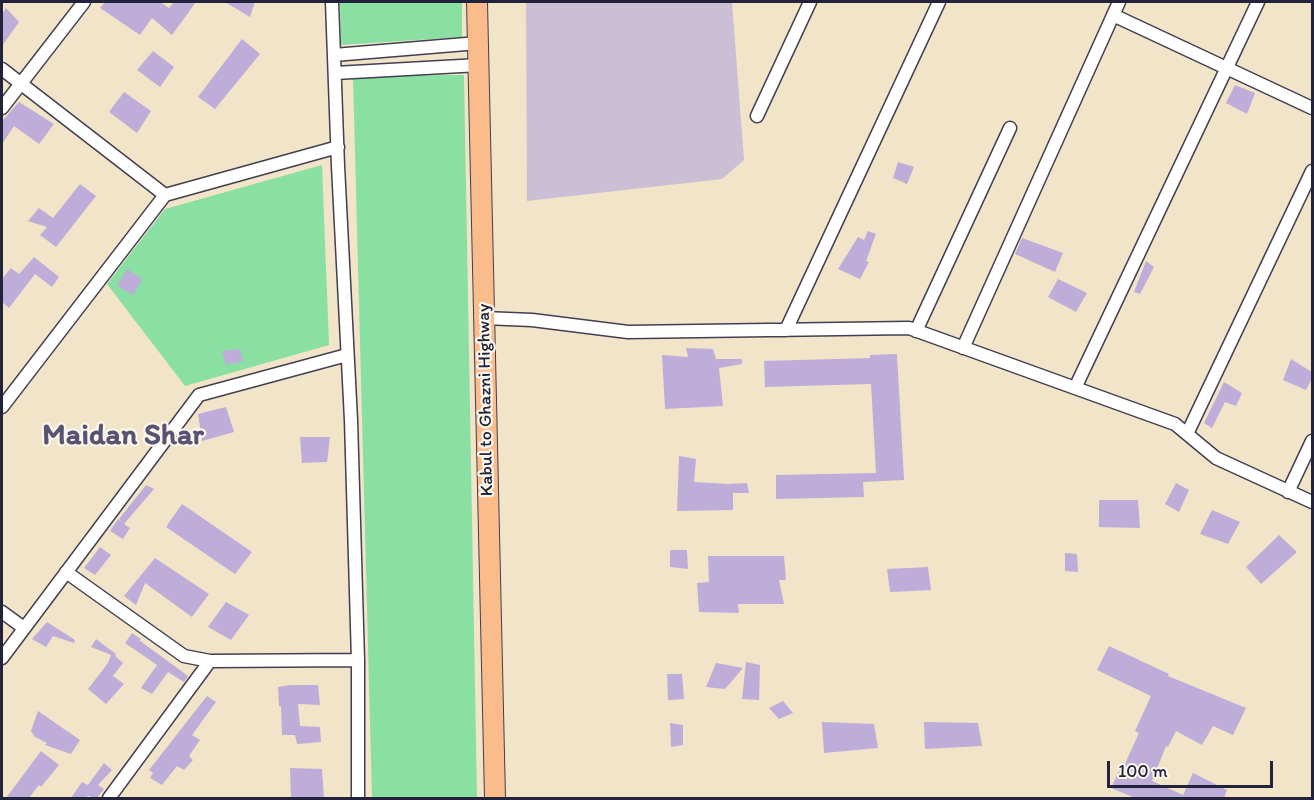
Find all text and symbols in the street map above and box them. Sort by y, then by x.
street label: Kabul to Ghazni Highway [474,303,498,497]
district label: Maidan Shar [42,418,204,454]
scale bar [1110,749,1276,787]
text: 100 m [1118,760,1168,782]

